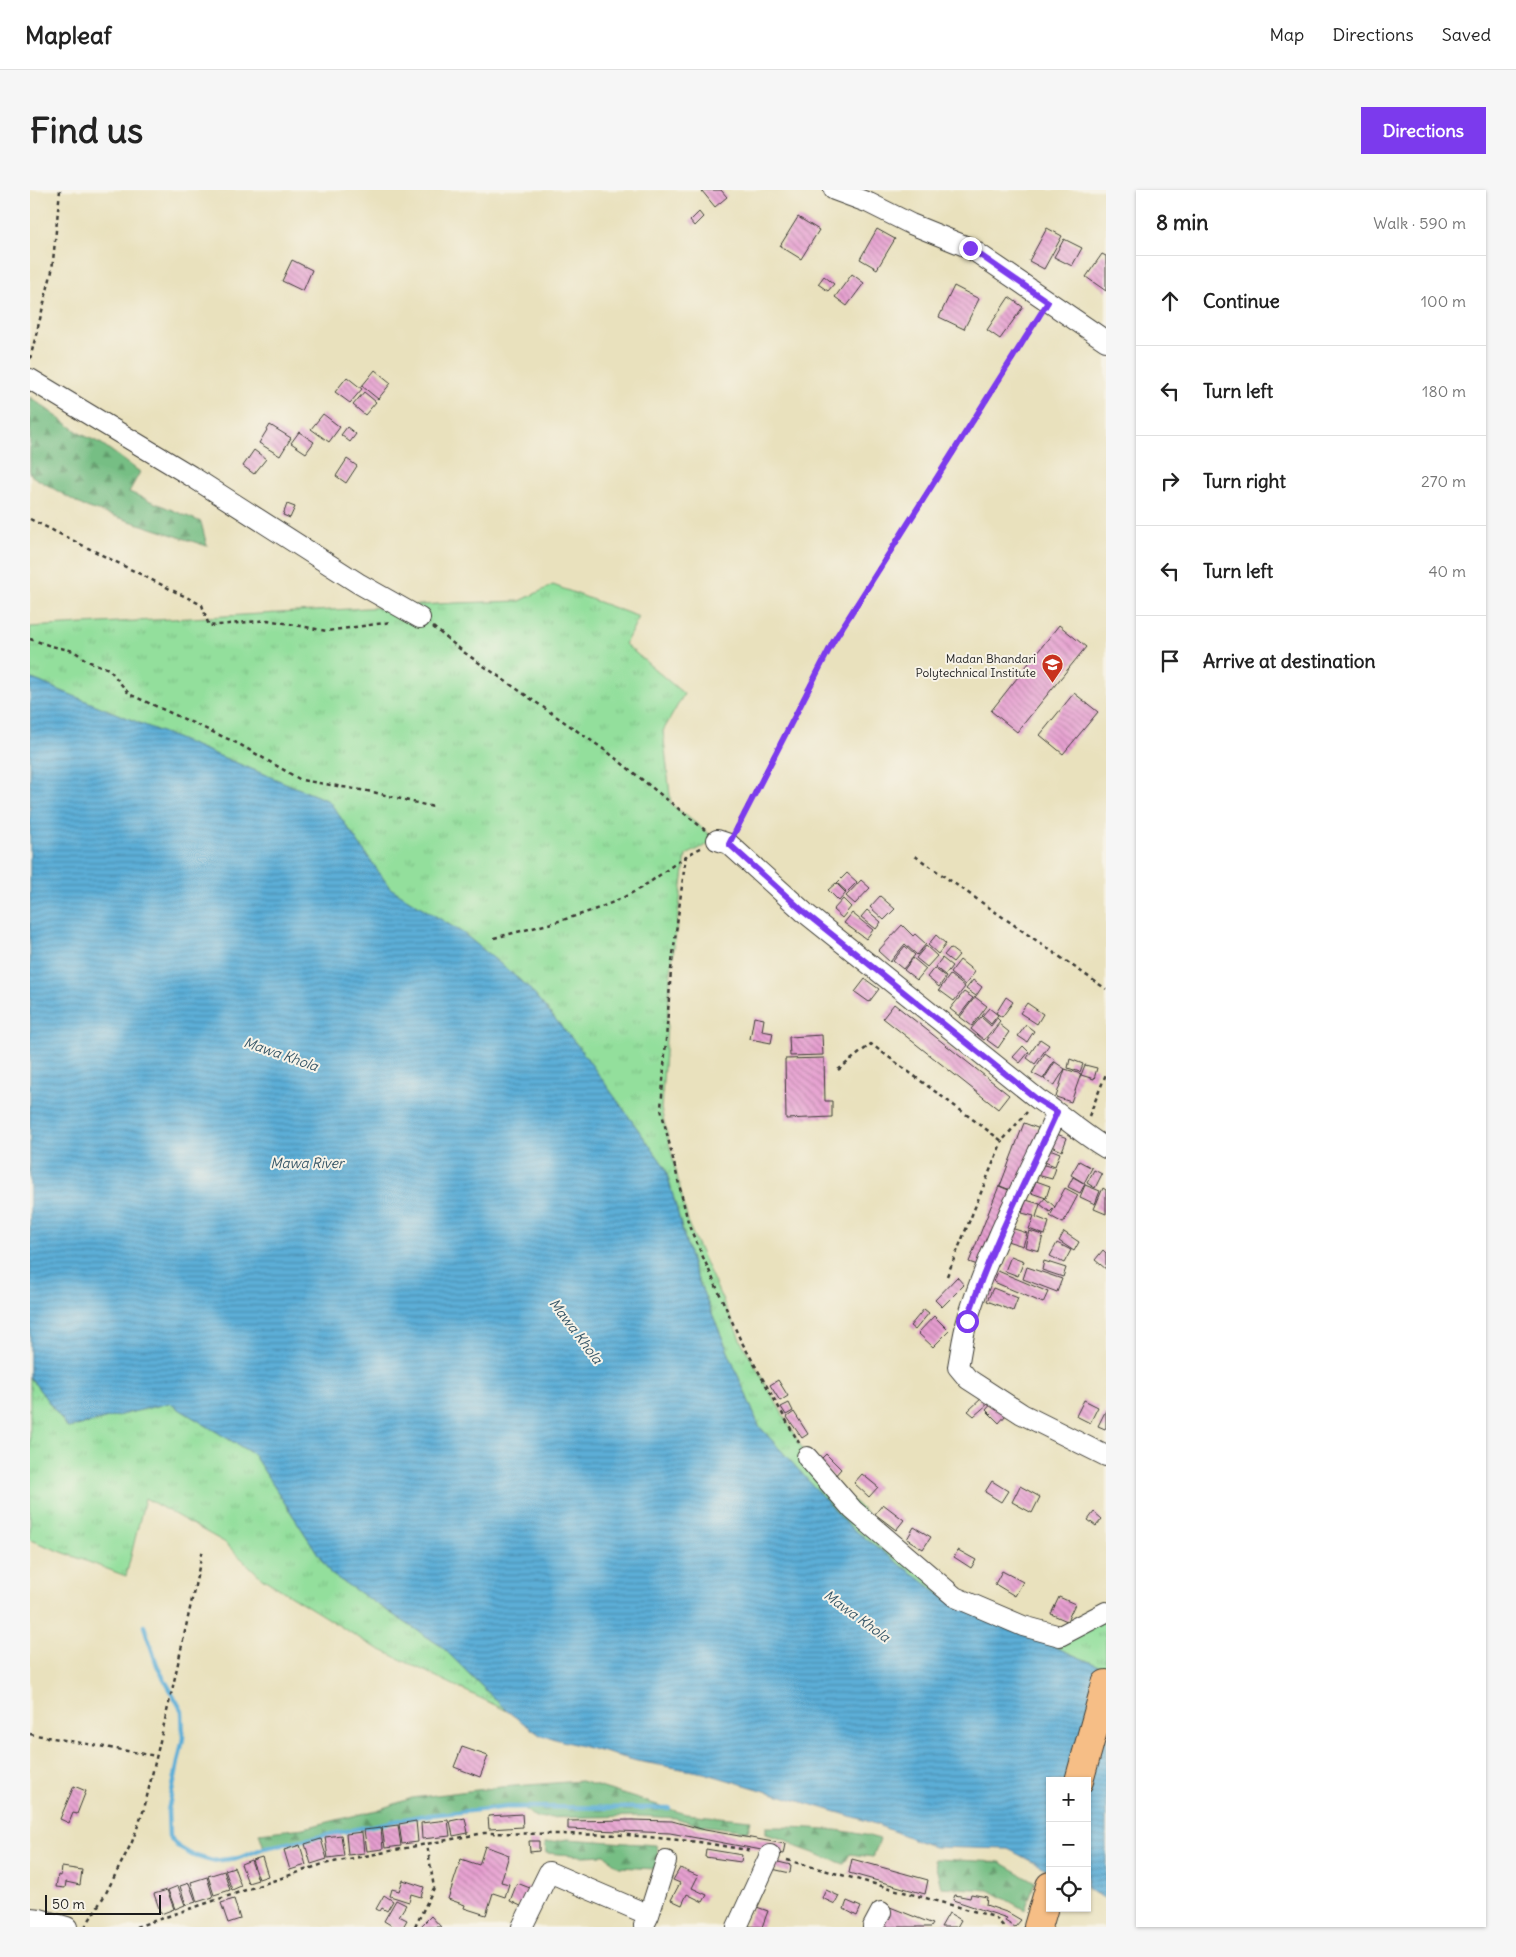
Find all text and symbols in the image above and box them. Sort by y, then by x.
text: Mapleaf [25,20,112,50]
text: Map [1269,23,1304,46]
text: Directions [1332,23,1414,46]
text: Saved [1442,23,1491,46]
button: Directions [1361,107,1486,154]
text: Find us [30,108,143,152]
text: 8 min [1156,209,1208,236]
text: Walk · 590 m [1373,213,1466,233]
route end [959,237,982,260]
icon: ahead [1156,287,1184,315]
text: Continue [1203,289,1280,313]
text: 100 m [1421,291,1466,311]
icon: left [1156,377,1184,405]
text: Turn left [1203,379,1273,403]
text: 180 m [1422,381,1466,401]
icon: right [1156,467,1184,495]
text: Turn right [1203,469,1286,493]
text: 270 m [1421,471,1466,491]
icon: left [1156,557,1184,585]
text: Turn left [1203,559,1273,583]
text: 40 m [1428,561,1466,581]
icon: arrive [1156,647,1184,675]
text: Arrive at destination [1203,649,1376,673]
place label: Madan Bhandari Polytechnical Institute [916,651,1036,680]
school or university icon: Madan Bhandari Polytechnical Institute [1040,653,1064,684]
water label: Mawa Khola [242,1033,321,1075]
water label: Mawa River [270,1154,346,1172]
water label: Mawa Khola [546,1295,607,1368]
route start [956,1310,979,1333]
water label: Mawa Khola [820,1586,894,1647]
map controls [1046,1777,1091,1912]
button: + [1046,1777,1091,1822]
button: − [1046,1822,1091,1867]
button: locate [1046,1867,1091,1912]
scale bar [45,1892,161,1915]
text: 50 m [52,1895,85,1913]

